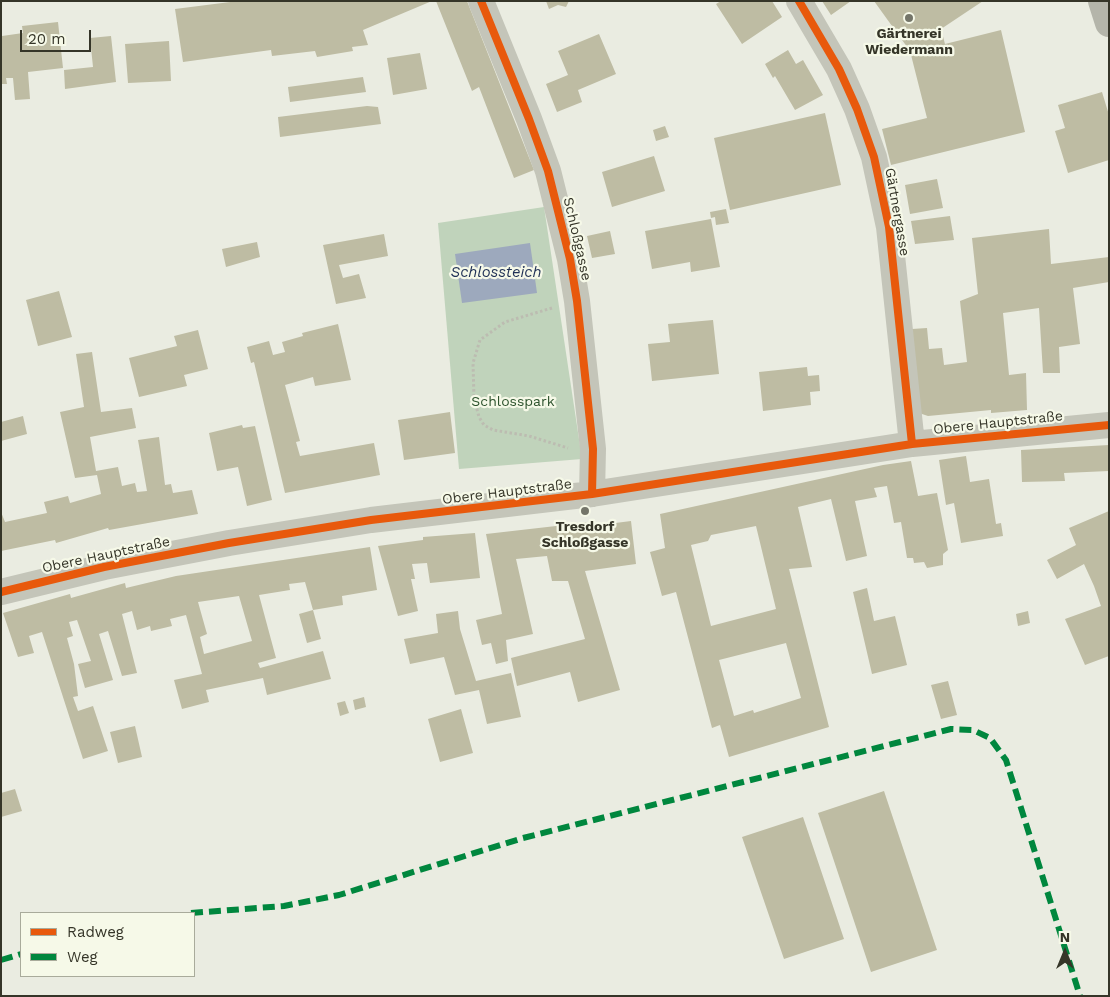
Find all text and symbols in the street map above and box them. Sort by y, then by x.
marker: Gärtnerei Wiedermann [903,12,915,24]
scale bar [22,20,94,52]
place label: Gärtnerei Wiedermann [865,26,953,58]
text: 20 m [28,30,66,48]
street label: Gärtnergasse [881,166,913,258]
street label: Schloßgasse [559,196,595,282]
water label: Schlossteich [451,264,541,282]
park label: Schlosspark [471,394,555,410]
street label: Obere Hauptstraße [932,408,1064,438]
street label: Obere Hauptstraße [441,476,573,508]
marker: Tresdorf Schloßgasse [579,505,591,517]
place label: Tresdorf Schloßgasse [542,519,628,552]
street label: Obere Hauptstraße [41,533,171,577]
legend [20,912,195,977]
text: Radweg [67,923,124,941]
north arrow [1040,927,1090,977]
text: N [1060,929,1070,945]
text: Weg [67,948,98,966]

